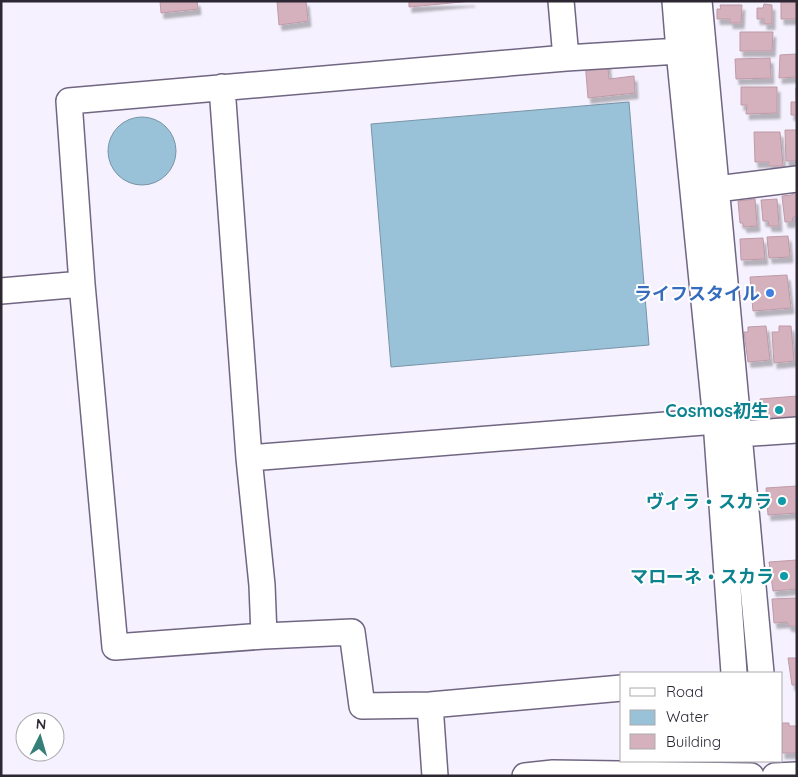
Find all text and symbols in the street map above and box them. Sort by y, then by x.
place label: ライフスタイル [634,282,760,305]
marker: ライフスタイル [764,287,776,299]
place label: Cosmos初生 [665,399,769,422]
marker: Cosmos初生 [773,404,785,416]
place label: ヴィラ・スカラ [646,490,772,513]
marker: ヴィラ・スカラ [776,495,788,507]
place label: マローネ・スカラ [630,565,774,588]
marker: マローネ・スカラ [778,570,790,582]
legend [620,672,783,762]
text: Road [666,682,703,701]
text: Water [666,707,709,726]
north arrow [15,712,65,762]
text: N [35,715,47,733]
text: Building [666,732,721,751]

